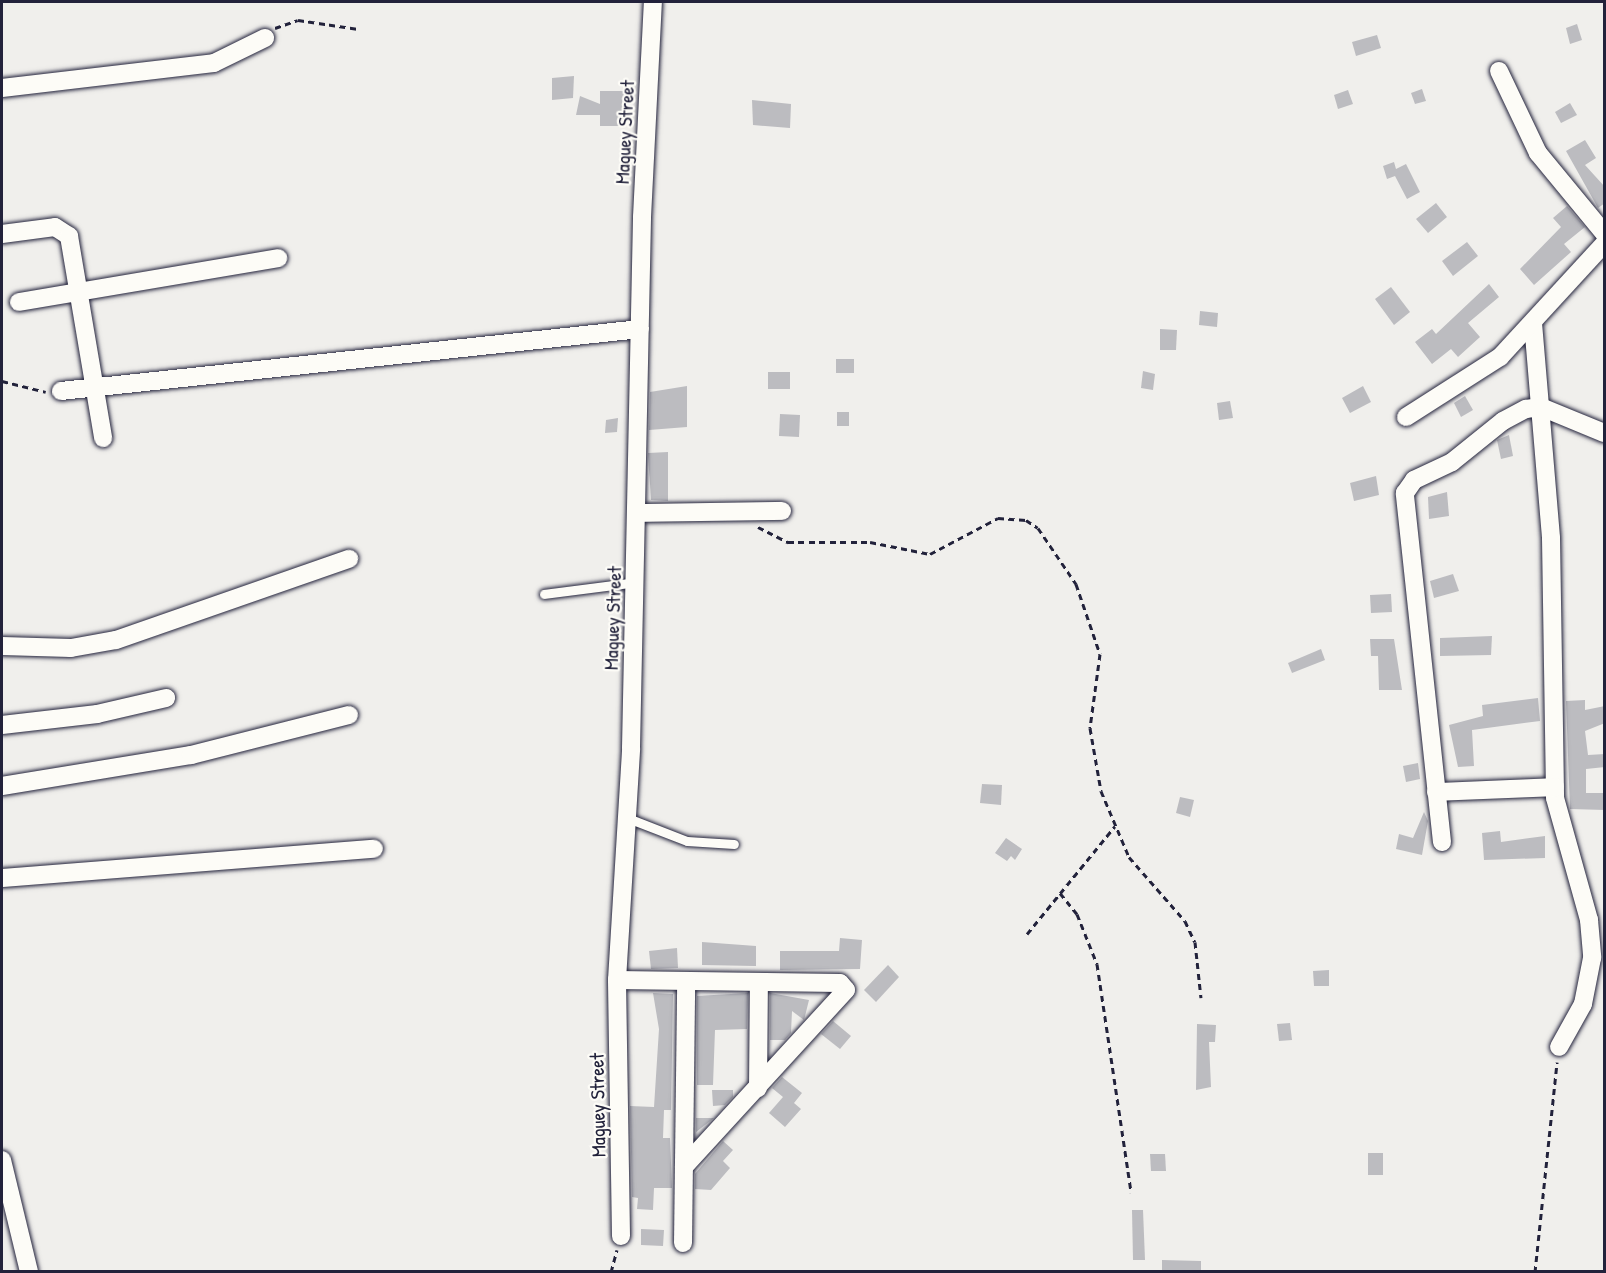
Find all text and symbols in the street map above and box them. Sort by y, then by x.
street label: Maguey Street [609,79,639,185]
street label: Maguey Street [598,566,626,670]
street label: Maguey Street [584,1053,610,1157]

